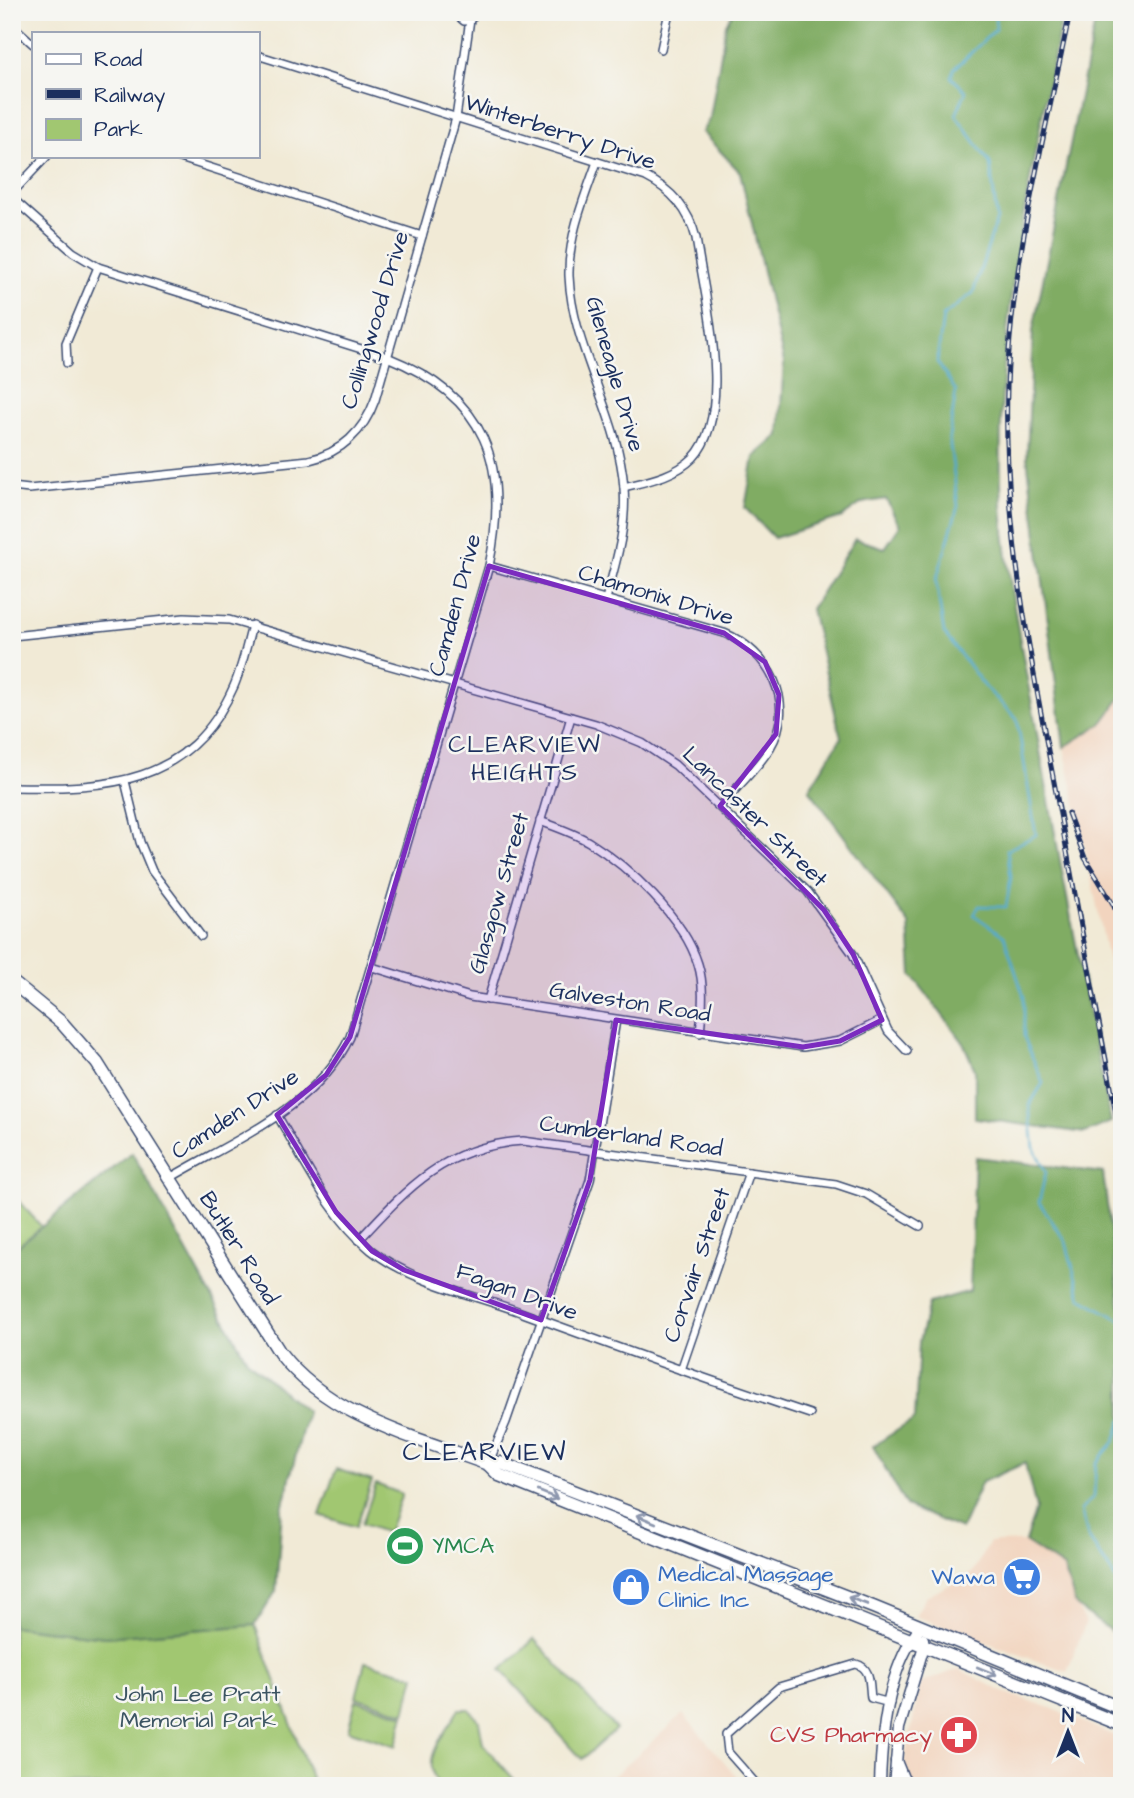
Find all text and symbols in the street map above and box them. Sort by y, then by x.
legend [32,32,259,158]
text: Road [94,45,142,74]
text: Railway [94,81,166,112]
street label: Winterberry Drive [460,86,660,179]
text: Park [94,115,143,144]
street label: Collingwood Drive [333,227,418,413]
street label: Gleneagle Drive [577,293,652,456]
street label: Camden Drive [421,530,489,680]
street label: Chamonix Drive [574,556,738,634]
district label: CLEARVIEW HEIGHTS [448,728,602,790]
street label: Lancaster Street [675,739,836,896]
street label: Glasgow Street [461,808,538,978]
street label: Galveston Road [547,973,713,1031]
street label: Camden Drive [165,1061,305,1167]
street label: Cumberland Road [537,1107,725,1165]
street label: Corvair Street [656,1183,739,1347]
street label: Butler Road [191,1185,287,1311]
street label: Fagan Drive [451,1255,582,1330]
district label: CLEARVIEW [402,1434,568,1470]
one-way arrow [536,1489,558,1502]
one-way arrow [636,1511,657,1524]
sports icon: YMCA [384,1525,426,1567]
place label: YMCA [432,1530,495,1562]
supermarket icon: Wawa [1001,1556,1043,1598]
place label: Medical Massage Clinic Inc [658,1558,834,1616]
place label: Wawa [931,1561,995,1593]
shop icon: Medical Massage Clinic Inc [610,1566,652,1608]
one-way arrow [847,1594,869,1606]
one-way arrow [976,1666,998,1679]
park label: John Lee Pratt Memorial Park [116,1678,281,1736]
north arrow [1032,1696,1102,1766]
text: N [1062,1703,1074,1730]
pharmacy icon: CVS Pharmacy [938,1714,980,1756]
place label: CVS Pharmacy [770,1719,932,1752]

